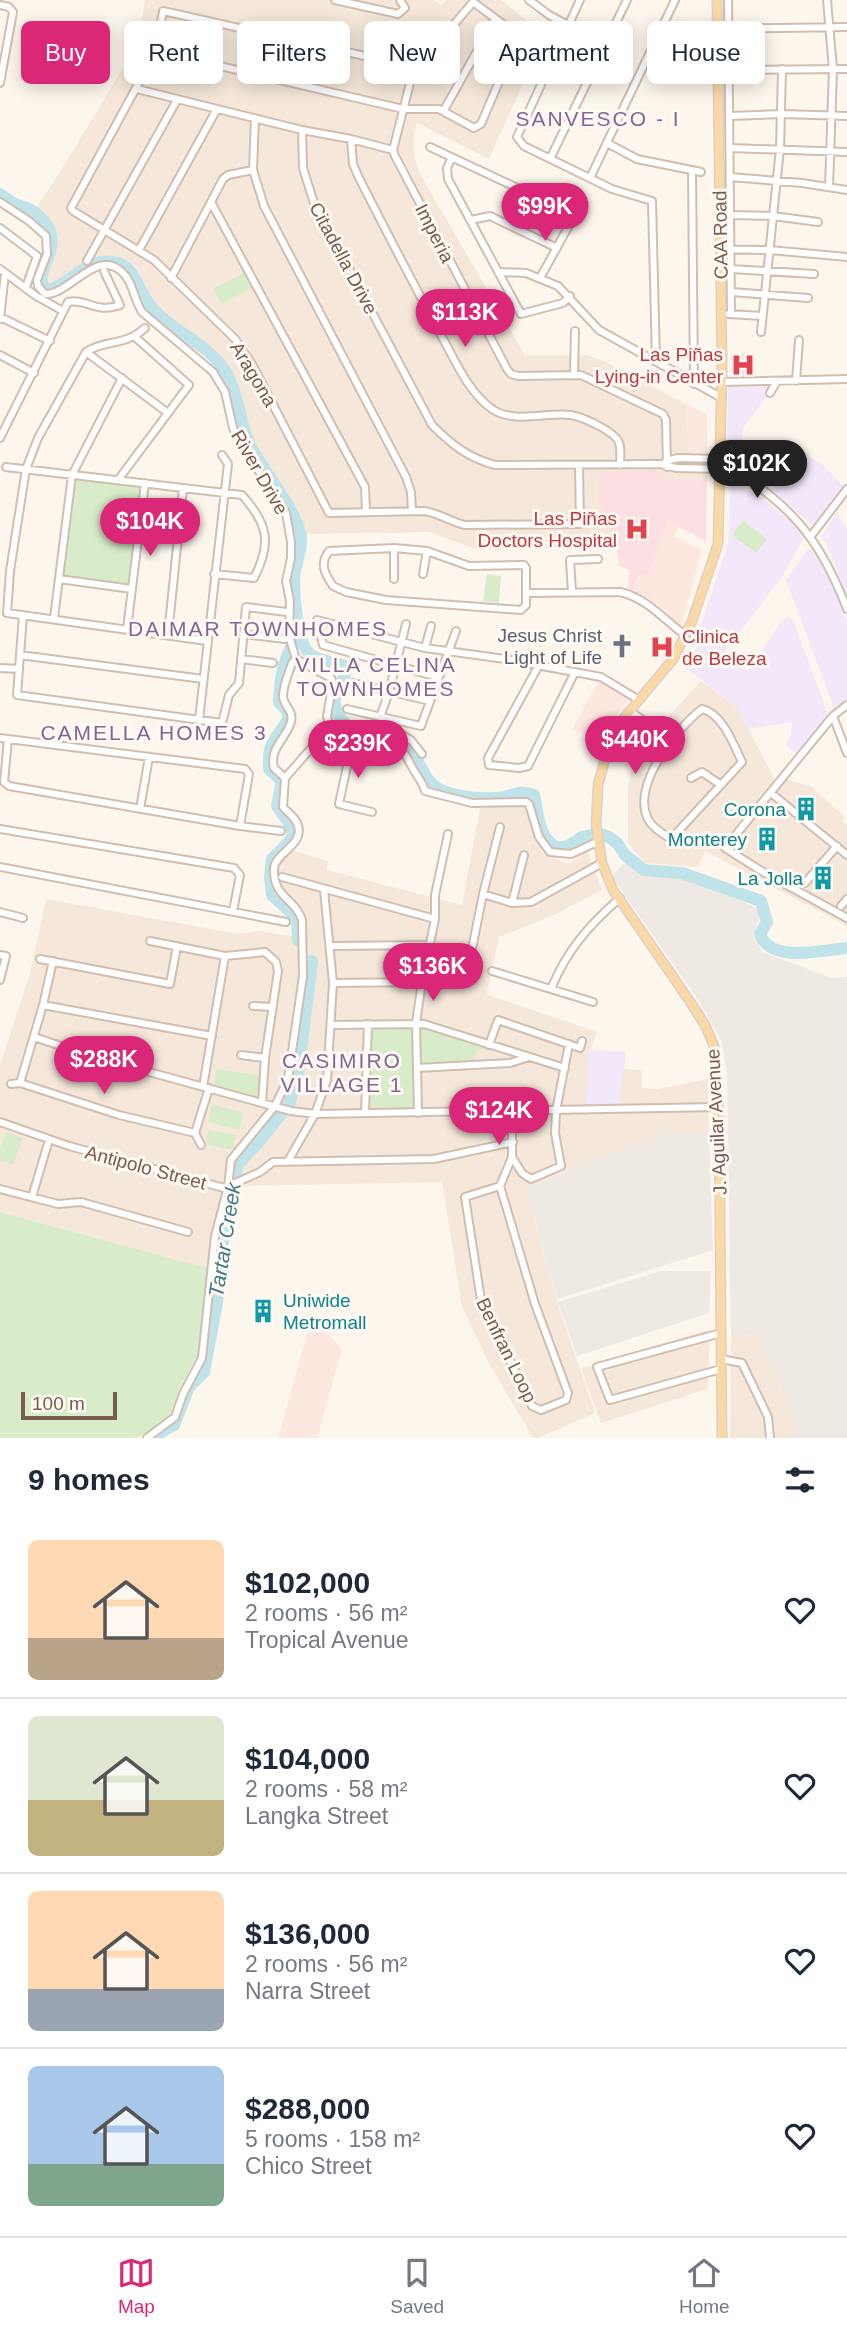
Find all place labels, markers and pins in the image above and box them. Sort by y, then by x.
pin: $99K [504,184,586,243]
pin: $113K [416,290,514,349]
place label: Las Piñas Lying-in Center [595,344,724,387]
hospital icon: Las Piñas Lying-in Center [729,351,757,379]
pin: $102K [708,440,806,500]
pin: $104K [101,498,199,558]
place label: Las Piñas Doctors Hospital [478,508,617,551]
hospital icon: Las Piñas Doctors Hospital [623,515,651,543]
place label: Jesus Christ Light of Life [497,625,603,668]
place label: Clinica de Beleza [682,626,767,669]
church icon: Jesus Christ Light of Life [608,632,636,660]
hospital icon: Clinica de Beleza [648,633,676,661]
pin: $440K [586,716,684,776]
pin: $239K [309,720,407,780]
building icon: Corona [792,795,820,823]
place label: Corona [724,799,786,820]
building icon: Monterey [753,825,781,853]
place label: Monterey [668,829,747,850]
building icon: La Jolla [809,864,837,892]
place label: La Jolla [738,868,803,889]
pin: $136K [384,944,482,1003]
pin: $288K [55,1036,153,1096]
pin: $124K [450,1088,548,1147]
place label: Uniwide Metromall [283,1290,366,1333]
building icon: Uniwide Metromall [249,1297,277,1325]

